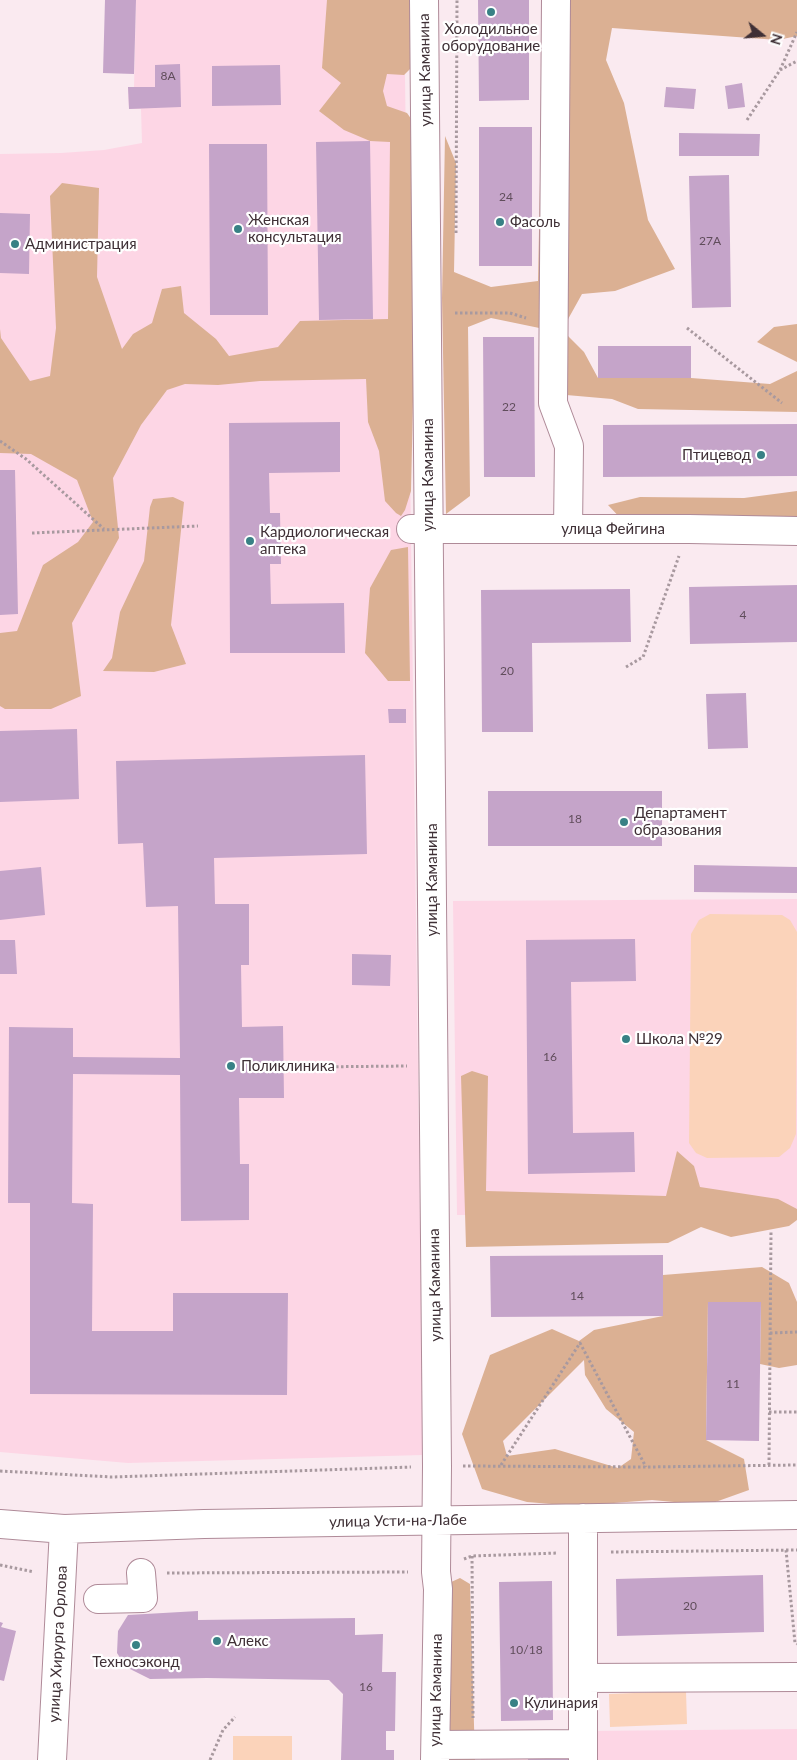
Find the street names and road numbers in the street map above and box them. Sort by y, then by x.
street label: улица Каманина [415,13,435,127]
street label: улица Каманина [419,418,437,532]
street label: улица Фейгина [561,520,665,538]
street label: улица Каманина [423,823,441,937]
street label: улица Каманина [425,1228,445,1342]
street label: улица Усти-на-Лабе [329,1511,467,1531]
street label: улица Хирурга Орлова [45,1565,71,1723]
street label: улица Каманина [426,1633,446,1747]

